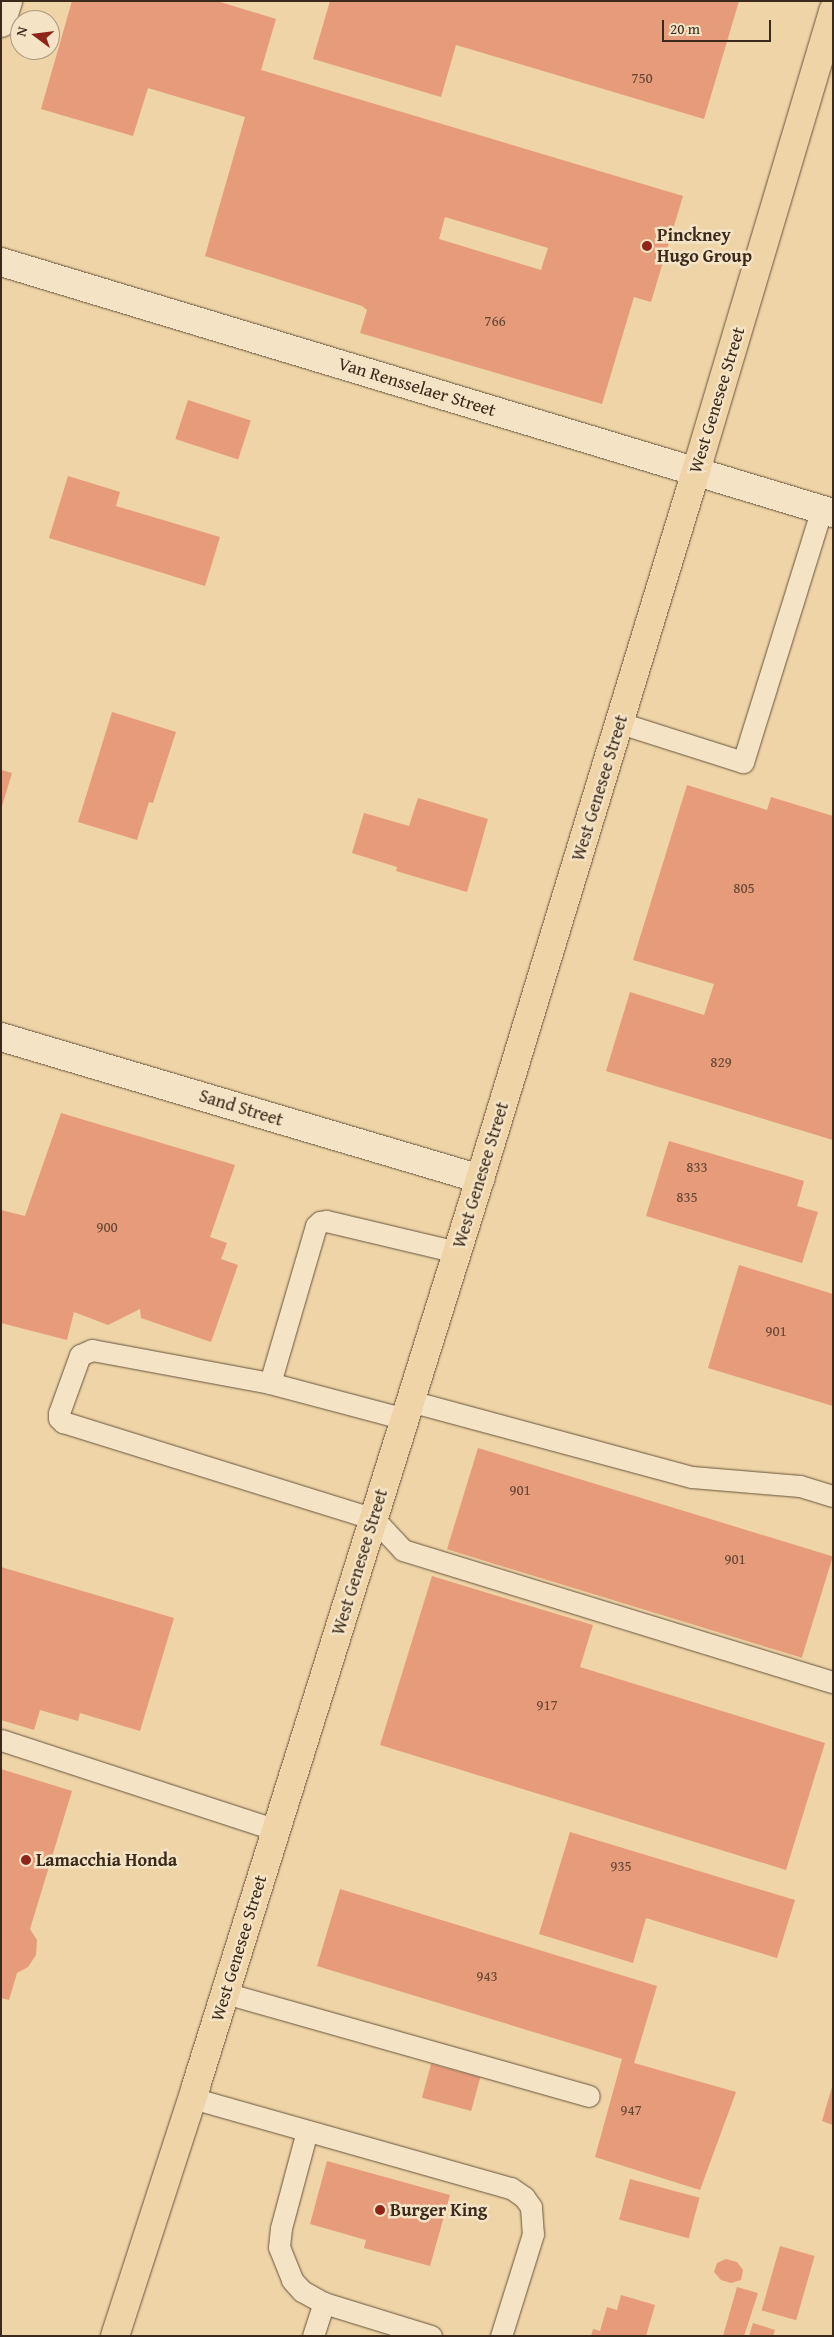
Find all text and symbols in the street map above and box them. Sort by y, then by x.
north arrow [10,10,60,60]
scale bar [664,10,773,42]
text: 20 m [670,18,700,39]
text: N [11,24,32,38]
house number: 750 [631,69,653,87]
place label: Pinckney Hugo Group [657,225,752,268]
marker: Pinckney Hugo Group [641,240,653,252]
house number: 766 [484,312,506,330]
street label: West Genesee Street [685,324,749,476]
street label: Van Rensselaer Street [335,353,499,421]
street label: West Genesee Street [568,712,632,864]
house number: 805 [733,879,755,897]
house number: 829 [710,1053,732,1071]
street label: Sand Street [196,1085,286,1131]
street label: West Genesee Street [449,1099,513,1251]
house number: 833 [686,1158,708,1176]
house number: 835 [676,1188,698,1206]
house number: 900 [96,1218,118,1236]
house number: 901 [765,1322,787,1340]
house number: 901 [509,1481,531,1499]
street label: West Genesee Street [328,1486,392,1638]
house number: 901 [724,1550,746,1568]
house number: 917 [536,1696,558,1714]
place label: Lamacchia Honda [36,1849,177,1871]
marker: Lamacchia Honda [20,1854,32,1866]
house number: 935 [610,1857,632,1875]
street label: West Genesee Street [207,1872,271,2024]
house number: 943 [476,1967,498,1985]
house number: 947 [620,2101,642,2119]
place label: Burger King [390,2199,487,2221]
marker: Burger King [374,2204,386,2216]

